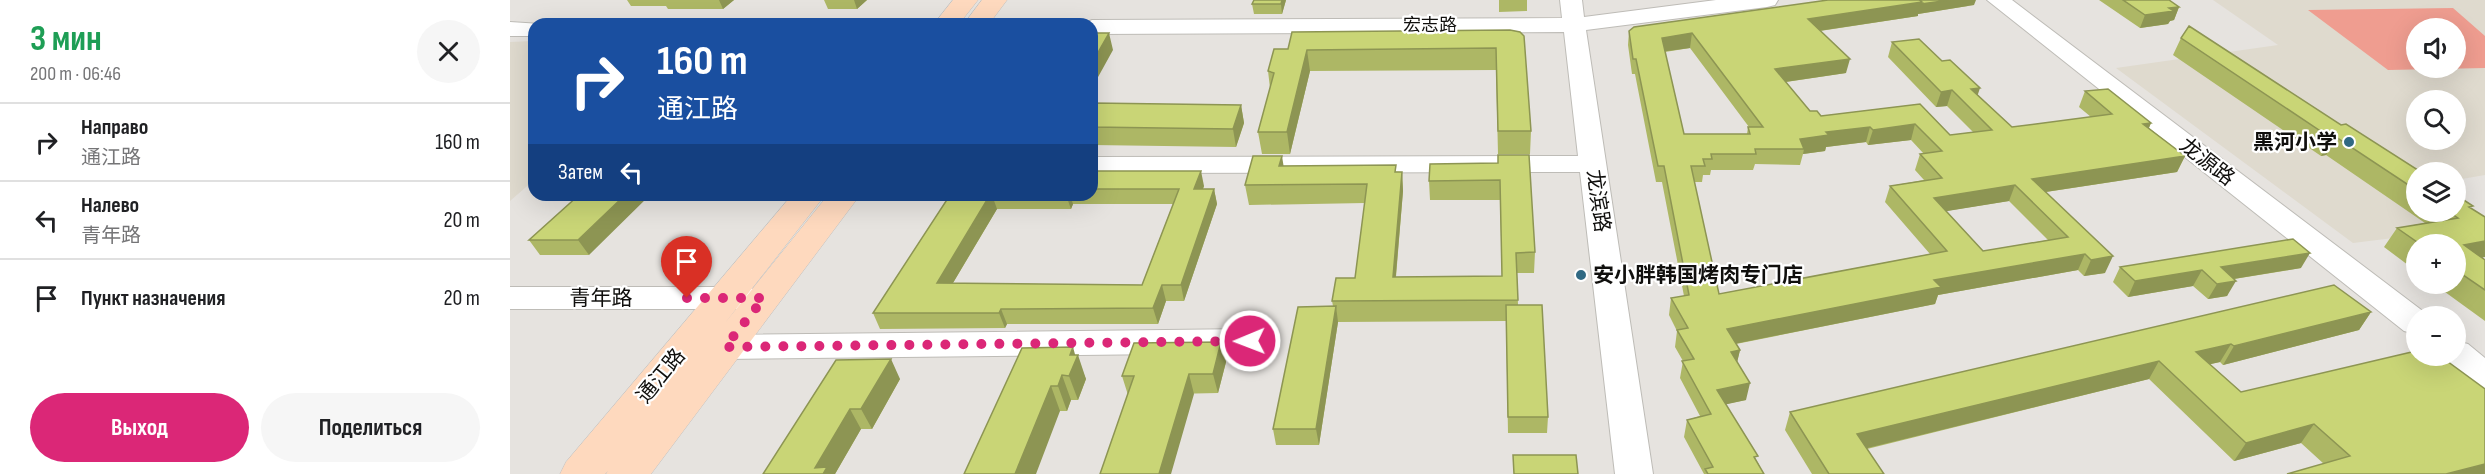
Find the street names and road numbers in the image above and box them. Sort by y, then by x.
street label: 宏志路 [1403,15,1457,36]
street label: 龙源路 [2174,133,2240,191]
street label: 龙滨路 [1581,168,1615,234]
street label: 青年路 [570,286,633,311]
street label: 通江路 [631,344,691,408]

